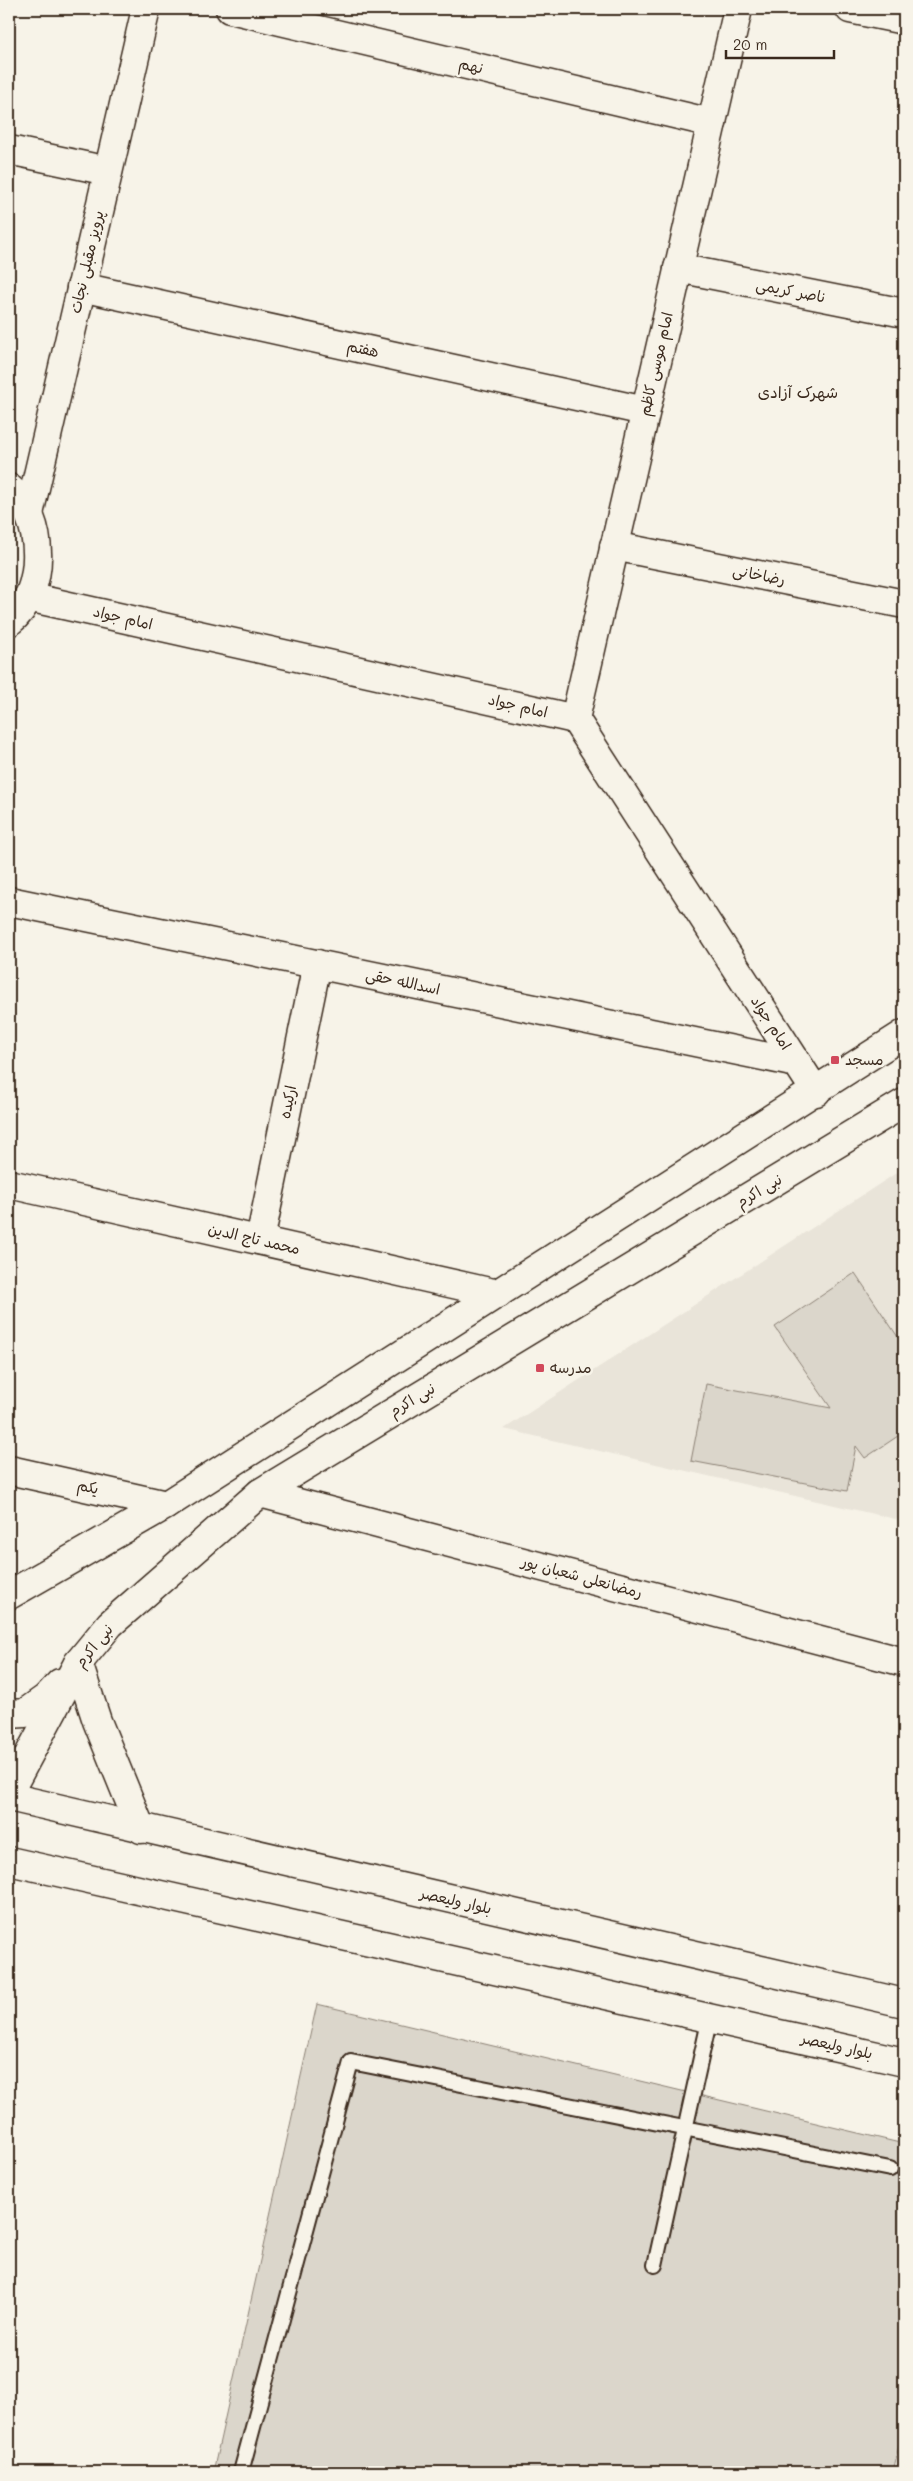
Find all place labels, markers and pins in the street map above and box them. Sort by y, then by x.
place label: مسجد [845,1049,884,1069]
marker: مسجد [829,1054,841,1066]
place label: مدرسه [550,1357,591,1377]
marker: مدرسه [534,1362,546,1374]

